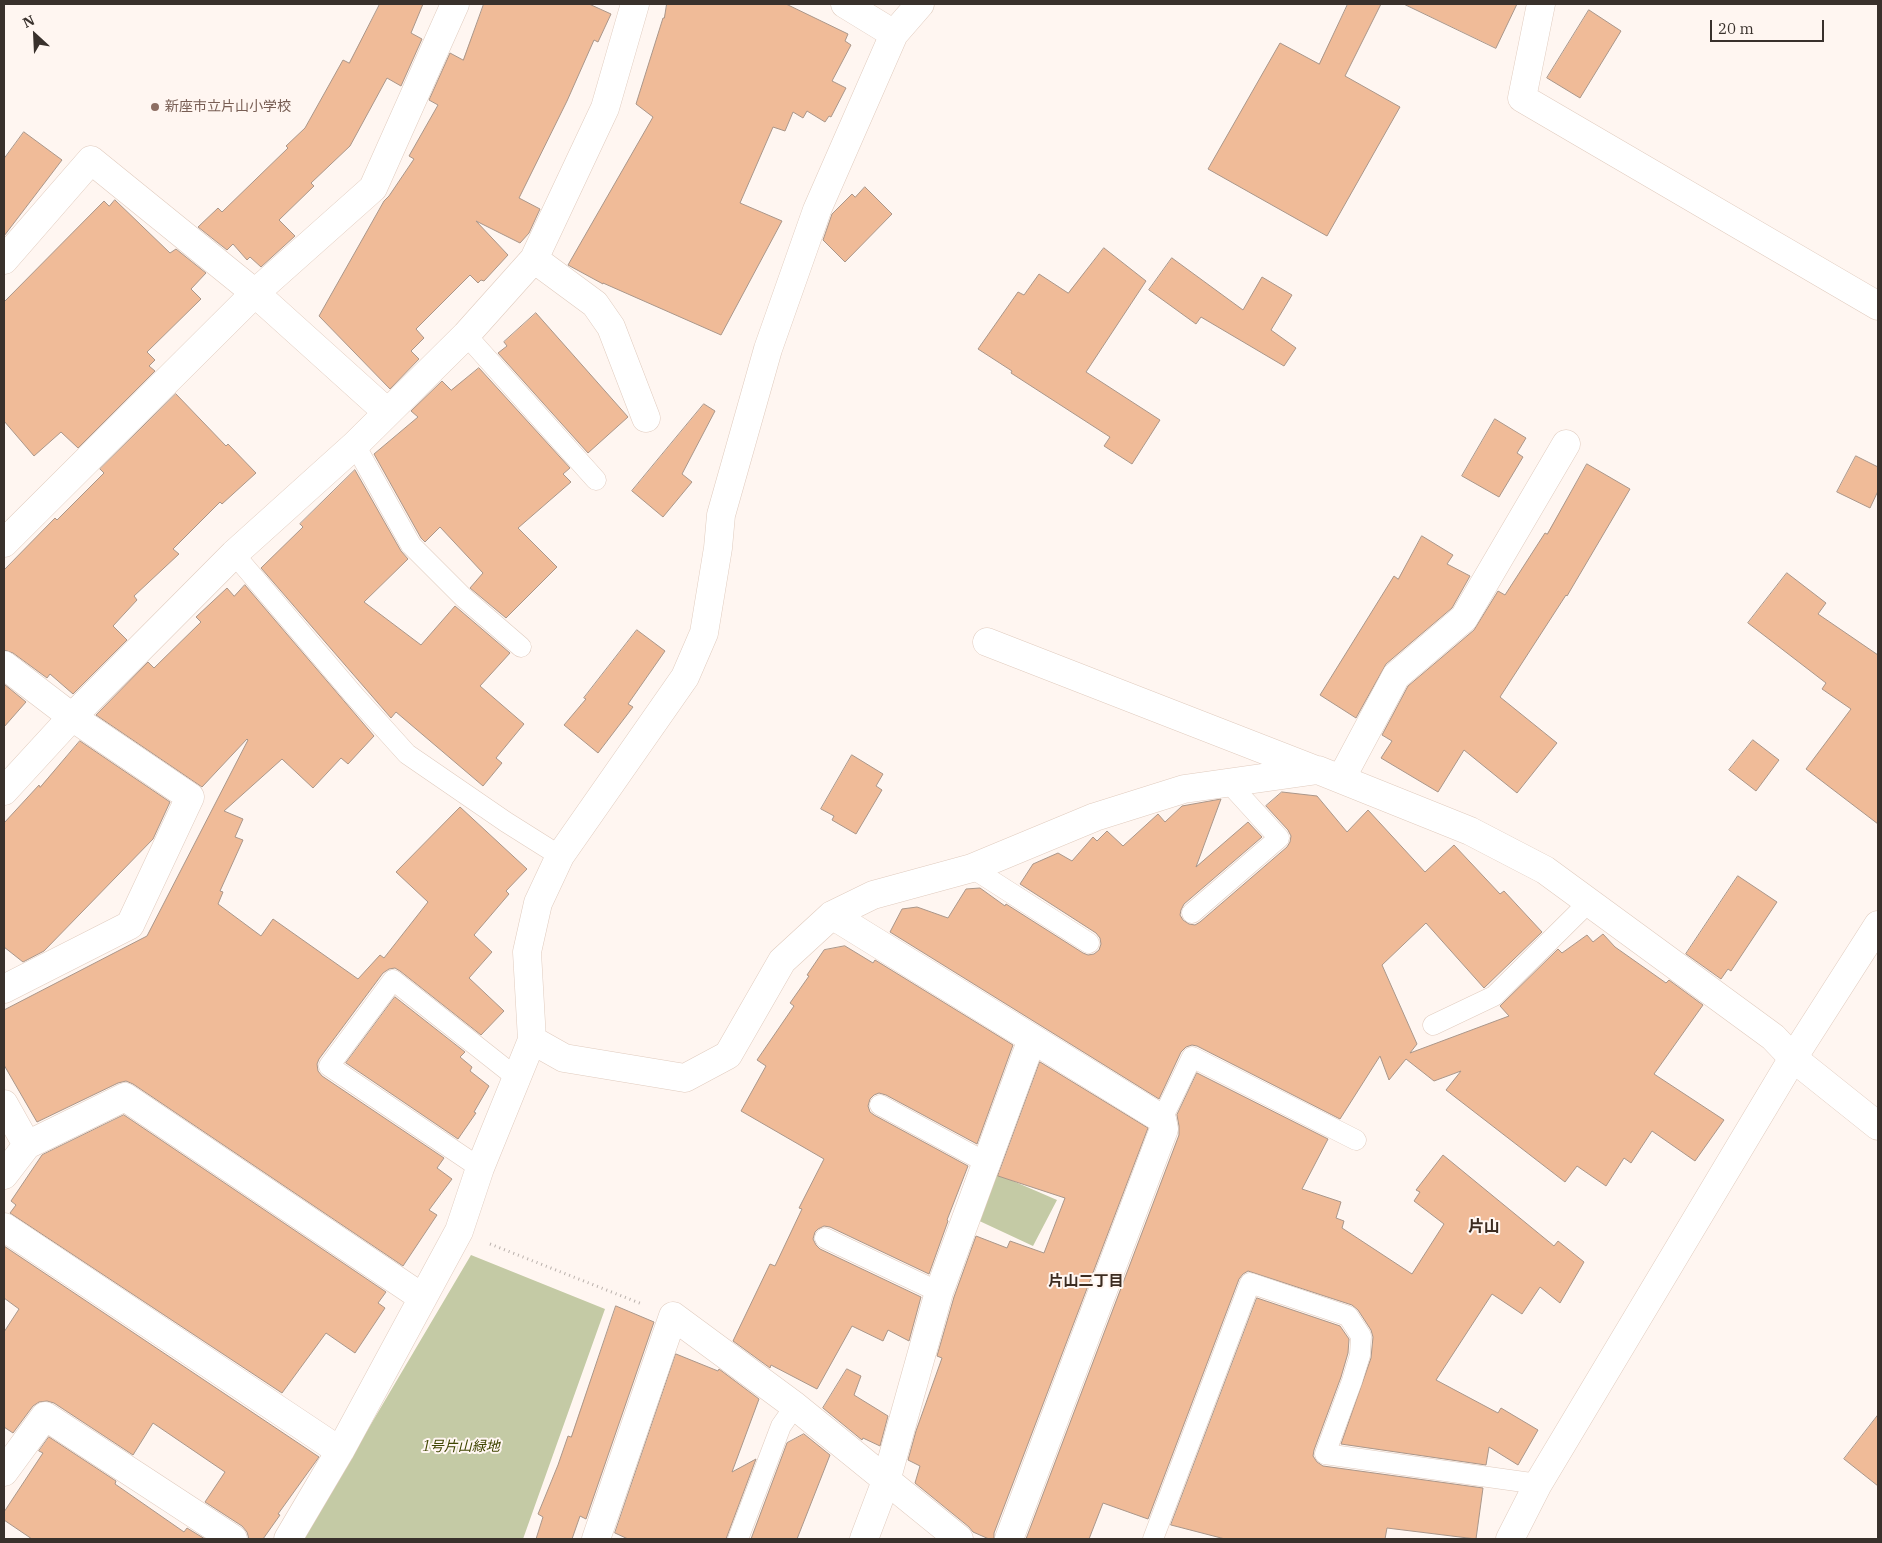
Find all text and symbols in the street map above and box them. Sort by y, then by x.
north arrow [10,10,60,60]
scale bar [1712,10,1826,42]
text: N [20,11,37,32]
text: 20 m [1718,19,1754,38]
place label: 新座市立片山小学校 [165,99,291,115]
marker: 新座市立片山小学校 [149,101,161,113]
district label: 片山 [1468,1217,1500,1237]
district label: 片山二丁目 [1049,1273,1123,1291]
park label: 1号片山緑地 [422,1439,500,1455]

